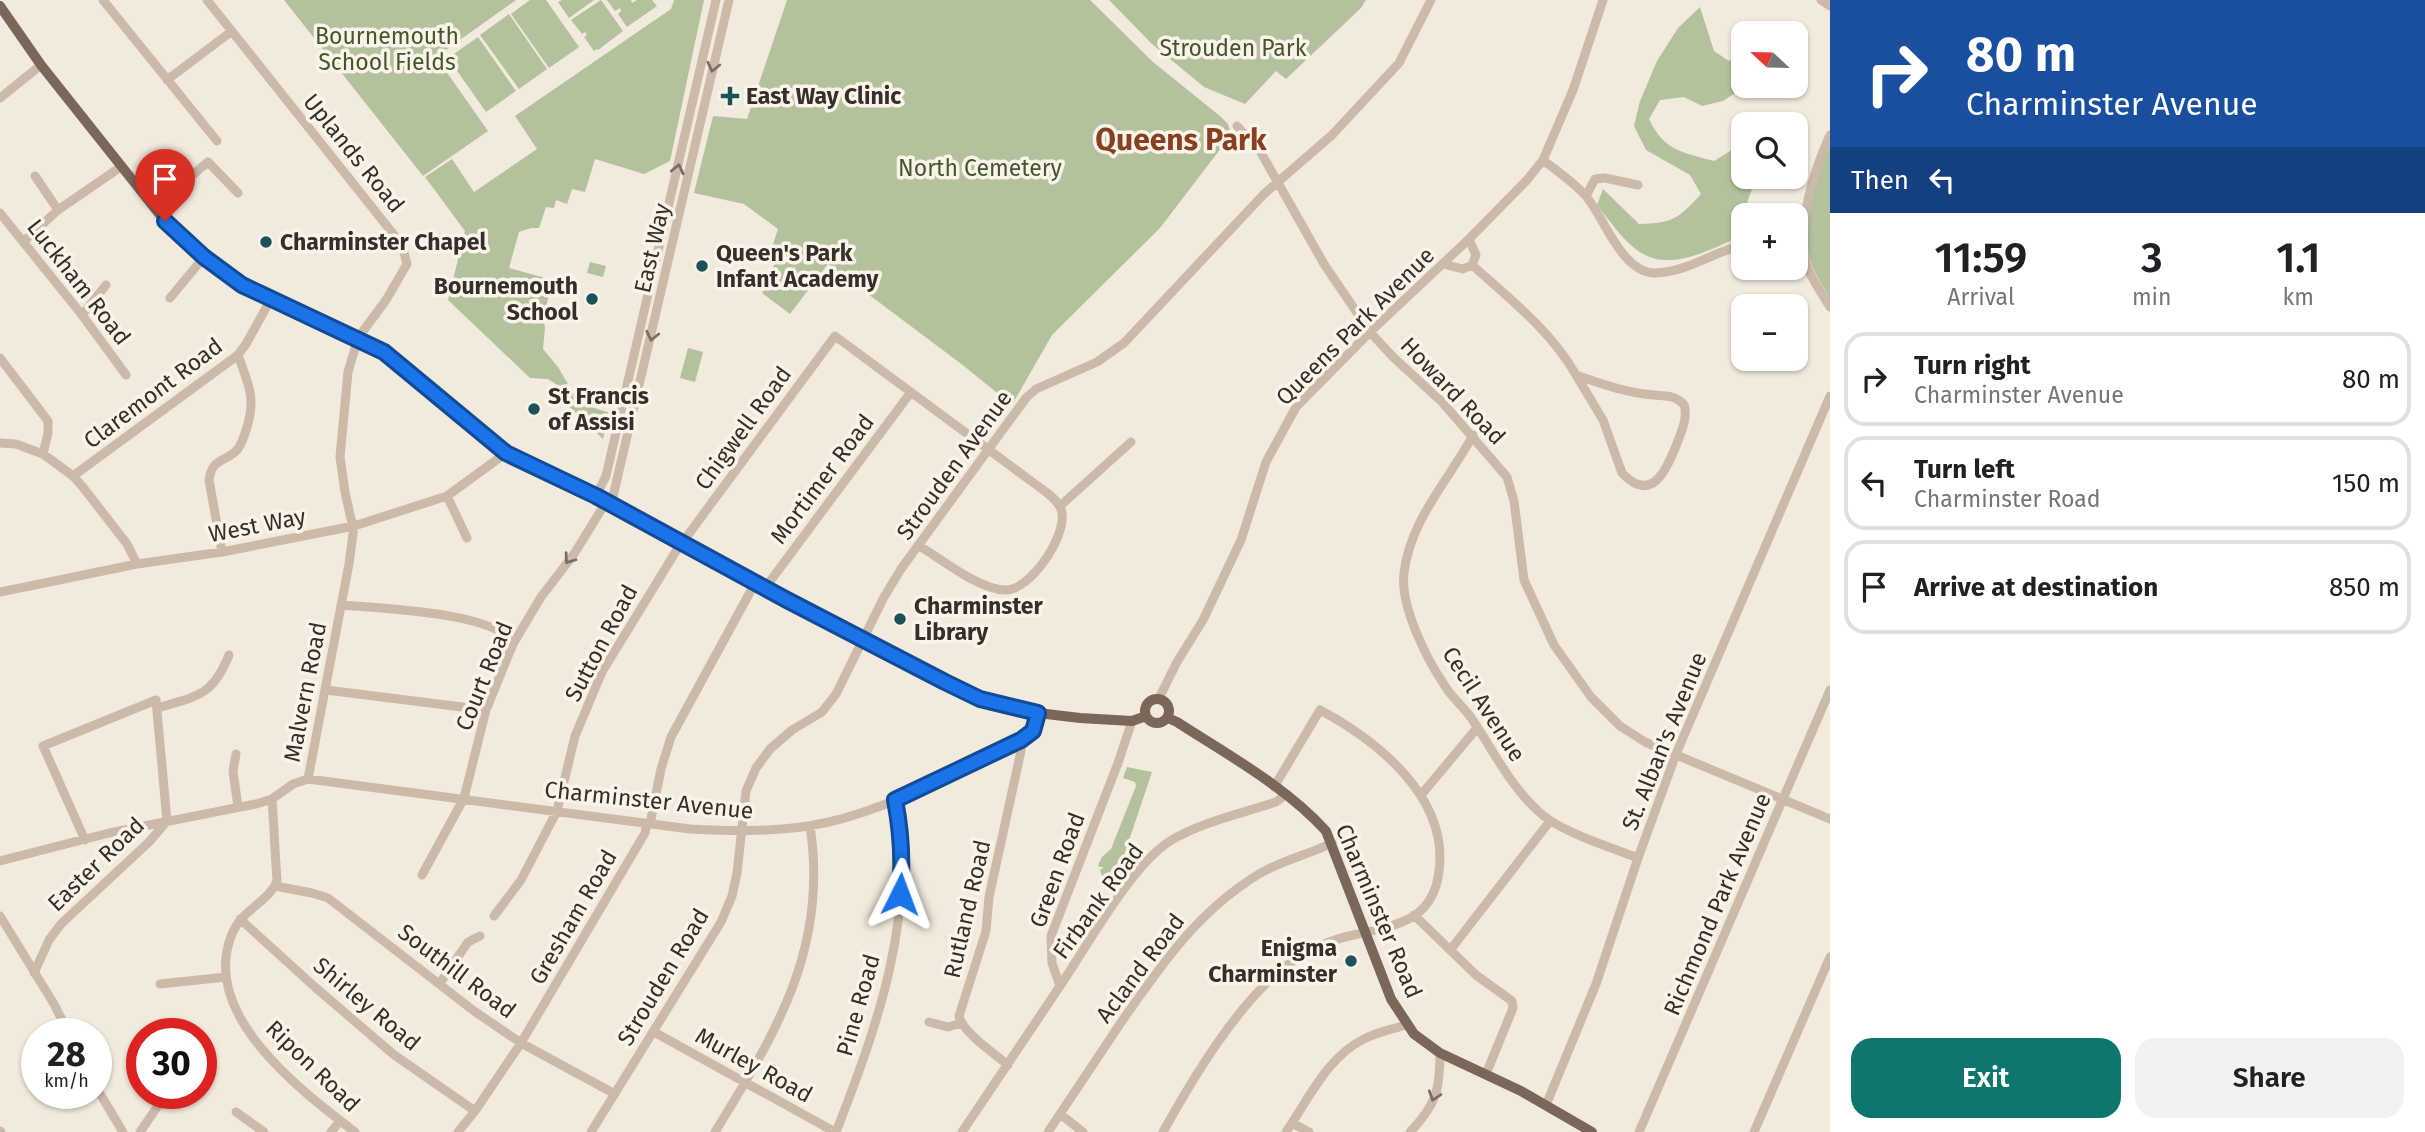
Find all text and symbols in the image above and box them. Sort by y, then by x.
north arrow [1731,21,1808,98]
map controls [1731,21,1808,371]
park label: Bournemouth School Fields [315,22,459,76]
text: 80 m [1966,25,2076,84]
icon: right [1851,28,1942,119]
park label: Strouden Park [1160,34,1307,62]
one-way arrow [707,60,721,72]
place label: East Way Clinic [746,82,901,110]
text: Charminster Avenue [1966,85,2258,123]
marker: East Way Clinic [720,86,740,106]
street label: Uplands Road [297,88,411,218]
button: search [1731,112,1808,189]
district label: Queens Park [1095,122,1267,158]
pin [135,149,195,221]
park label: North Cemetery [898,154,1063,182]
icon: arrive [146,160,184,198]
icon: left [1923,161,1961,199]
one-way arrow [669,163,684,175]
text: Then [1851,165,1909,196]
street label: East Way [628,200,676,296]
button: + [1731,203,1808,280]
street label: Luckham Road [21,213,137,351]
place label: Charminster Chapel [280,228,487,256]
text: 11:59 [1935,233,2027,283]
text: 3 [2141,233,2163,283]
text: 1.1 [2276,233,2320,283]
marker: Charminster Chapel [258,234,274,250]
place label: Queen's Park Infant Academy [716,239,880,293]
street label: Queens Park Avenue [1270,241,1440,411]
marker: Queen's Park Infant Academy [694,258,710,274]
place label: Bournemouth School [434,272,578,326]
text: Arrival [1947,283,2015,311]
text: min [2132,283,2172,311]
text: km [2283,283,2314,311]
marker: Bournemouth School [584,291,600,307]
button: − [1731,294,1808,371]
one-way arrow [645,330,660,342]
street label: Howard Road [1395,331,1511,451]
street label: Claremont Road [78,332,228,454]
text: Turn right [1914,350,2031,381]
icon: right [1855,360,1893,398]
street label: Chigwell Road [689,361,797,495]
text: 80 m [2342,364,2400,395]
text: Charminster Avenue [1914,381,2124,409]
place label: St Francis of Assisi [548,382,649,436]
street label: Strouden Avenue [890,385,1018,545]
marker: St Francis of Assisi [526,401,542,417]
street label: Mortimer Road [764,409,880,549]
text: Turn left [1914,454,2015,485]
icon: left [1855,464,1893,502]
text: 150 m [2332,468,2400,499]
text: Charminster Road [1914,485,2100,513]
street label: West Way [206,502,309,548]
one-way arrow [565,551,577,564]
icon: arrive [1855,568,1893,606]
text: Arrive at destination [1914,572,2158,603]
text: 850 m [2329,572,2400,603]
street label: Sutton Road [559,580,643,706]
place label: Charminster Library [914,592,1044,646]
marker: Charminster Library [892,611,908,627]
street label: Court Road [449,617,519,735]
street label: Malvern Road [278,620,332,764]
street label: Cecil Avenue [1436,641,1532,767]
street label: St. Alban's Avenue [1615,648,1713,834]
street label: Charminster Avenue [543,775,755,825]
street label: Richmond Park Avenue [1657,789,1777,1019]
street label: Green Road [1023,809,1091,931]
street label: Easter Road [42,811,150,917]
street label: Charminster Road [1330,820,1428,1002]
street label: Rutland Road [938,837,996,981]
street label: Firbank Road [1047,838,1149,964]
street label: Gresham Road [523,845,623,989]
position arrow [863,857,937,931]
street label: Strouden Road [611,903,715,1051]
street label: Acland Road [1090,908,1190,1028]
street label: Southill Road [393,918,521,1024]
place label: Enigma Charminster [1208,934,1338,988]
street label: Shirley Road [308,951,426,1057]
street label: Pine Road [830,951,886,1059]
marker: Enigma Charminster [1343,953,1359,969]
street label: Ripon Road [260,1014,366,1118]
speed limit sign: 30 [126,1018,217,1109]
street label: Murley Road [690,1021,818,1109]
text: 28 [47,1033,86,1075]
button: Exit [1851,1038,2121,1118]
button: Share [2135,1038,2404,1118]
text: km/h [44,1070,89,1092]
one-way arrow [1428,1090,1442,1102]

